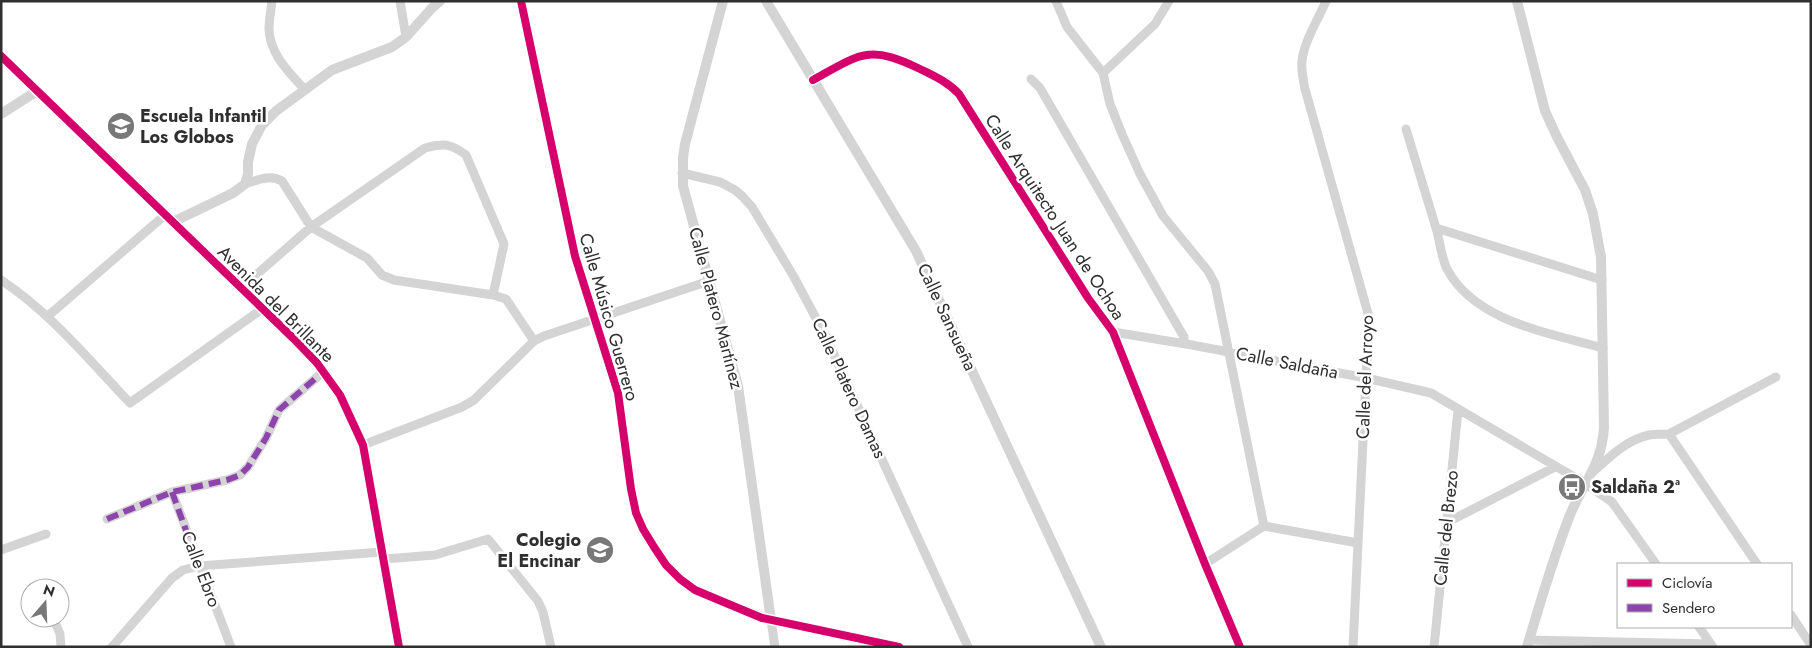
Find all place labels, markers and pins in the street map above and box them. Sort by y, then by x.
place label: Escuela Infantil Los Globos [140,103,267,150]
school or university icon: Escuela Infantil Los Globos [106,111,136,141]
bus stop icon: Saldaña 2ª [1557,472,1587,502]
place label: Saldaña 2ª [1591,474,1680,500]
place label: Colegio El Encinar [497,527,582,574]
school or university icon: Colegio El Encinar [585,535,615,565]

